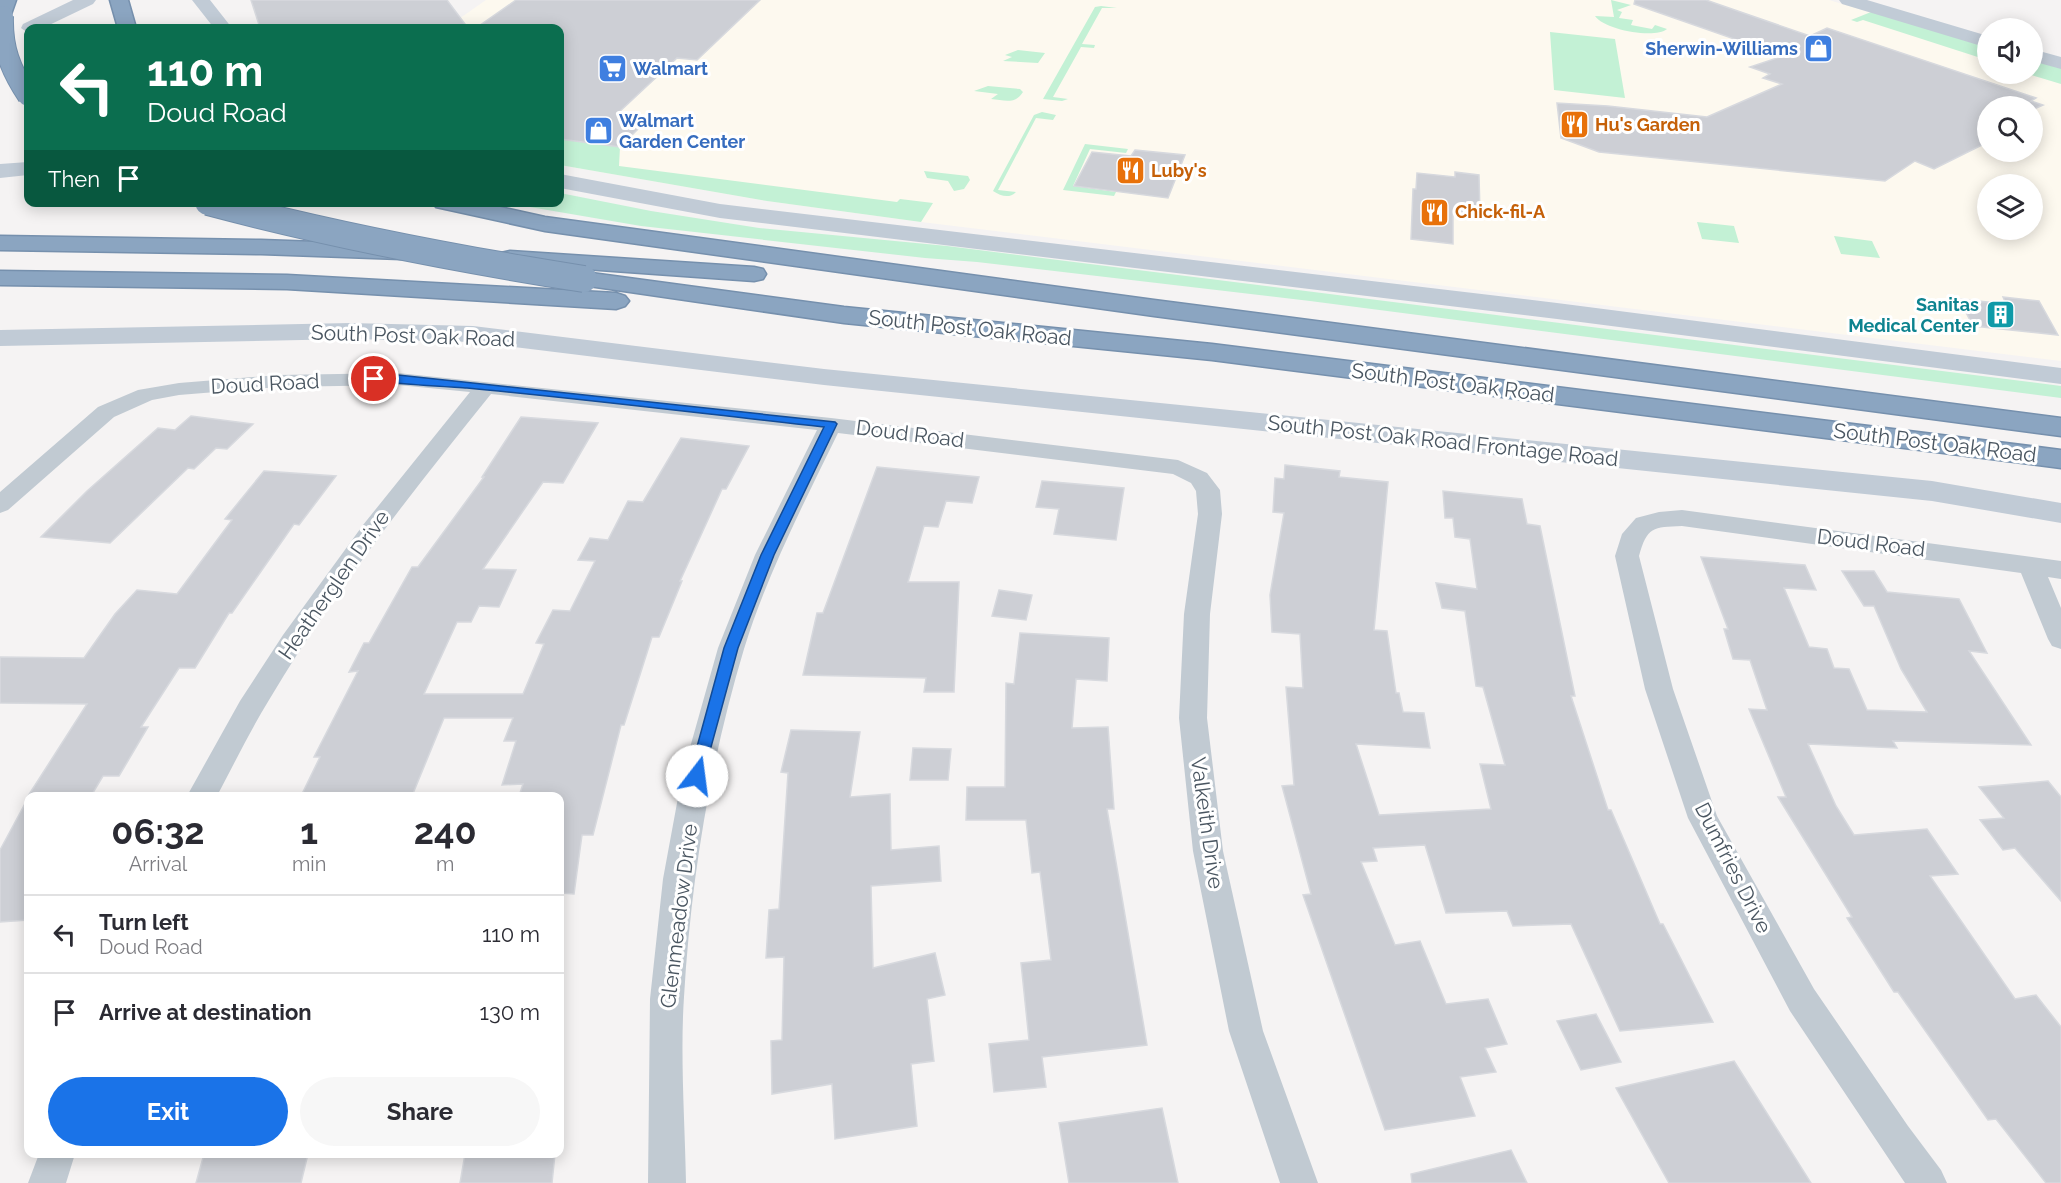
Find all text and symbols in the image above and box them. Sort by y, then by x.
map controls [1977,18,2043,240]
button: sound [1977,18,2043,84]
shop icon: Sherwin-Williams [1803,33,1835,65]
place label: Sherwin-Williams [1645,38,1798,59]
text: 110 m [147,47,263,96]
icon: left [48,48,126,126]
supermarket icon: Walmart [596,53,628,85]
place label: Walmart [633,58,708,79]
button: search [1977,96,2043,162]
text: Doud Road [147,97,287,128]
restaurant icon: Hu's Garden [1558,109,1590,141]
place label: Walmart Garden Center [619,110,745,152]
place label: Hu's Garden [1595,114,1700,135]
shop icon: Walmart Garden Center [582,115,614,147]
restaurant icon: Luby's [1114,155,1146,187]
place label: Luby's [1151,160,1207,181]
icon: arrive [112,162,145,195]
text: Then [48,166,100,192]
button: layers [1977,174,2043,240]
restaurant icon: Chick-fil-A [1418,196,1450,228]
place label: Chick-fil-A [1455,201,1546,222]
place label: Sanitas Medical Center [1848,294,1979,336]
building icon: Sanitas Medical Center [1984,299,2016,331]
street label: South Post Oak Road [867,304,1073,351]
street label: South Post Oak Road [311,319,516,352]
pin [348,353,399,404]
street label: South Post Oak Road [1350,358,1556,407]
icon: arrive [357,362,390,395]
street label: Doud Road [210,368,320,399]
street label: South Post Oak Road Frontage Road [1267,410,1620,471]
street label: Doud Road [855,414,966,453]
street label: South Post Oak Road [1832,418,2038,467]
street label: Heatherglen Drive [273,505,394,664]
street label: Doud Road [1816,523,1927,562]
position arrow [665,744,729,808]
street label: Valkeith Drive [1186,756,1229,890]
street label: Dumfries Drive [1690,798,1777,937]
text: 06:32 [111,810,205,852]
text: 1 [300,810,318,852]
text: 240 [414,810,477,852]
street label: Glenmeadow Drive [655,822,702,1010]
text: Arrival [129,852,187,876]
text: min [292,852,326,876]
text: m [436,852,454,876]
text: Turn left [99,909,189,935]
icon: left [48,918,81,951]
text: 110 m [482,921,540,947]
text: Doud Road [99,935,203,959]
icon: arrive [48,996,81,1029]
text: Arrive at destination [99,999,312,1025]
text: 130 m [480,999,540,1025]
button: Exit [48,1077,288,1146]
button: Share [300,1077,540,1146]

